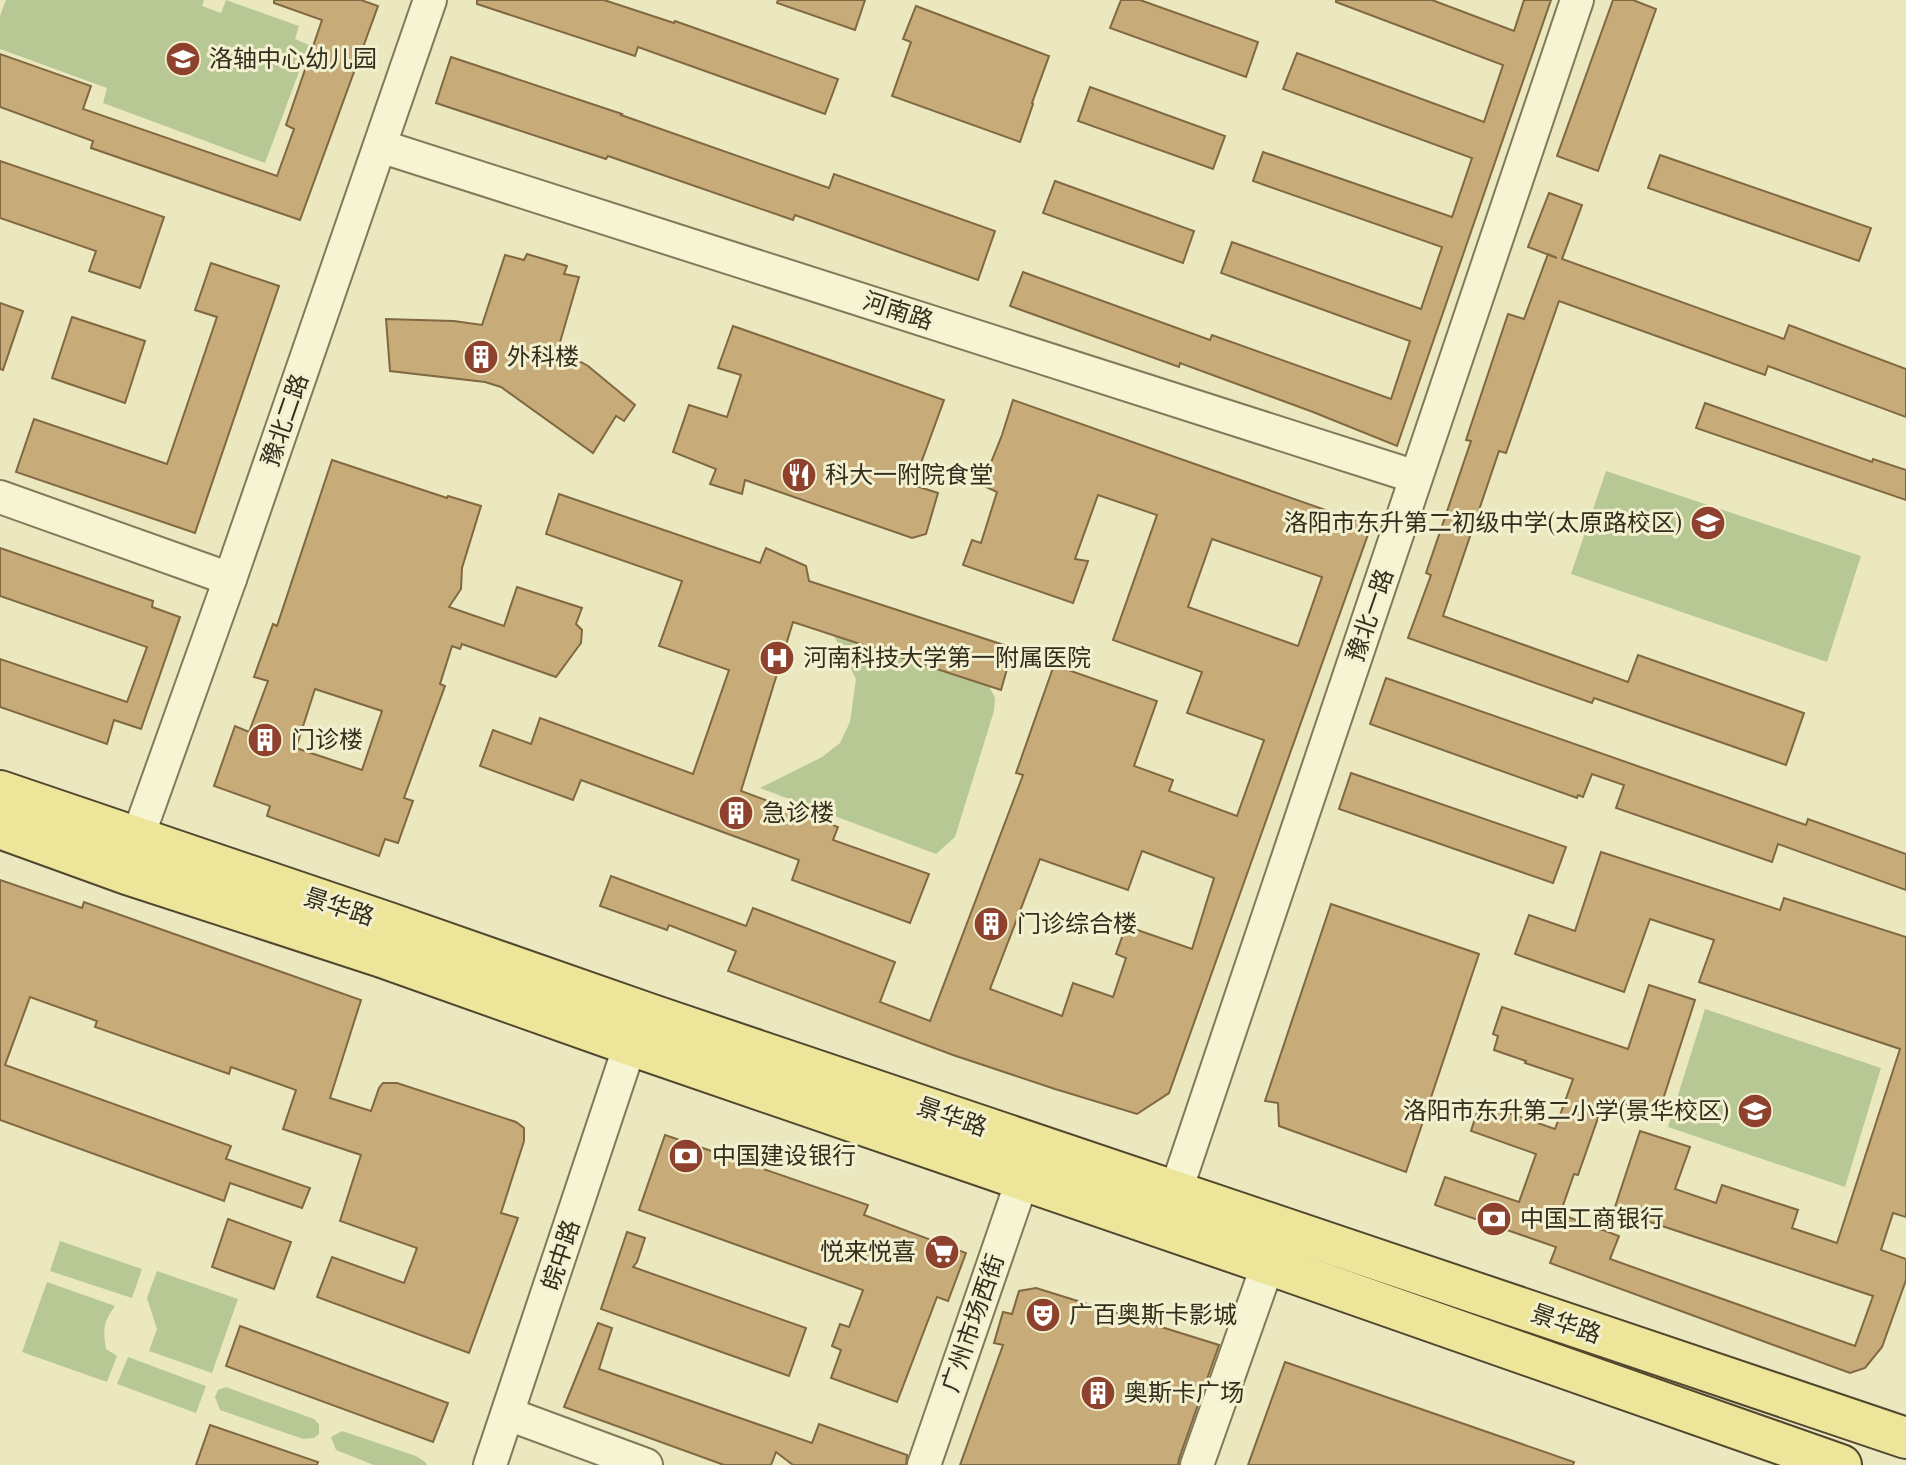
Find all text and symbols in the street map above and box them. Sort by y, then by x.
school or university icon: 洛轴中心幼儿园 [164,40,202,78]
place label: 洛轴中心幼儿园 [209,41,377,73]
street label: 河南路 [859,283,938,335]
building icon: 外科楼 [462,338,500,376]
place label: 外科楼 [507,339,579,371]
street label: 豫北二路 [252,369,314,470]
restaurant icon: 科大一附院食堂 [780,456,818,494]
place label: 科大一附院食堂 [825,457,993,489]
school or university icon: 洛阳市东升第二初级中学(太原路校区) [1689,504,1727,542]
place label: 洛阳市东升第二初级中学(太原路校区) [1284,505,1682,537]
street label: 豫北一路 [1337,564,1399,665]
hospital icon: 河南科技大学第一附属医院 [758,639,796,677]
place label: 河南科技大学第一附属医院 [803,640,1091,672]
building icon: 门诊楼 [246,721,284,759]
place label: 门诊楼 [291,722,363,754]
building icon: 急诊楼 [717,794,755,832]
place label: 急诊楼 [762,795,834,827]
street label: 景华路 [300,879,379,931]
building icon: 门诊综合楼 [972,905,1010,943]
place label: 门诊综合楼 [1017,906,1137,938]
street label: 景华路 [913,1088,992,1142]
school or university icon: 洛阳市东升第二小学(景华校区) [1736,1092,1774,1130]
place label: 洛阳市东升第二小学(景华校区) [1403,1093,1729,1125]
bank icon: 中国建设银行 [667,1137,705,1175]
place label: 中国建设银行 [712,1138,856,1170]
bank icon: 中国工商银行 [1475,1200,1513,1238]
place label: 中国工商银行 [1520,1201,1664,1233]
street label: 皖中路 [533,1215,585,1294]
supermarket icon: 悦来悦喜 [923,1233,961,1271]
place label: 悦来悦喜 [820,1234,916,1266]
street label: 广州市场西街 [933,1249,1010,1396]
street label: 景华路 [1527,1295,1606,1349]
theatre icon: 广百奥斯卡影城 [1024,1296,1062,1334]
place label: 广百奥斯卡影城 [1069,1297,1237,1329]
building icon: 奥斯卡广场 [1079,1374,1117,1412]
place label: 奥斯卡广场 [1124,1375,1244,1407]

